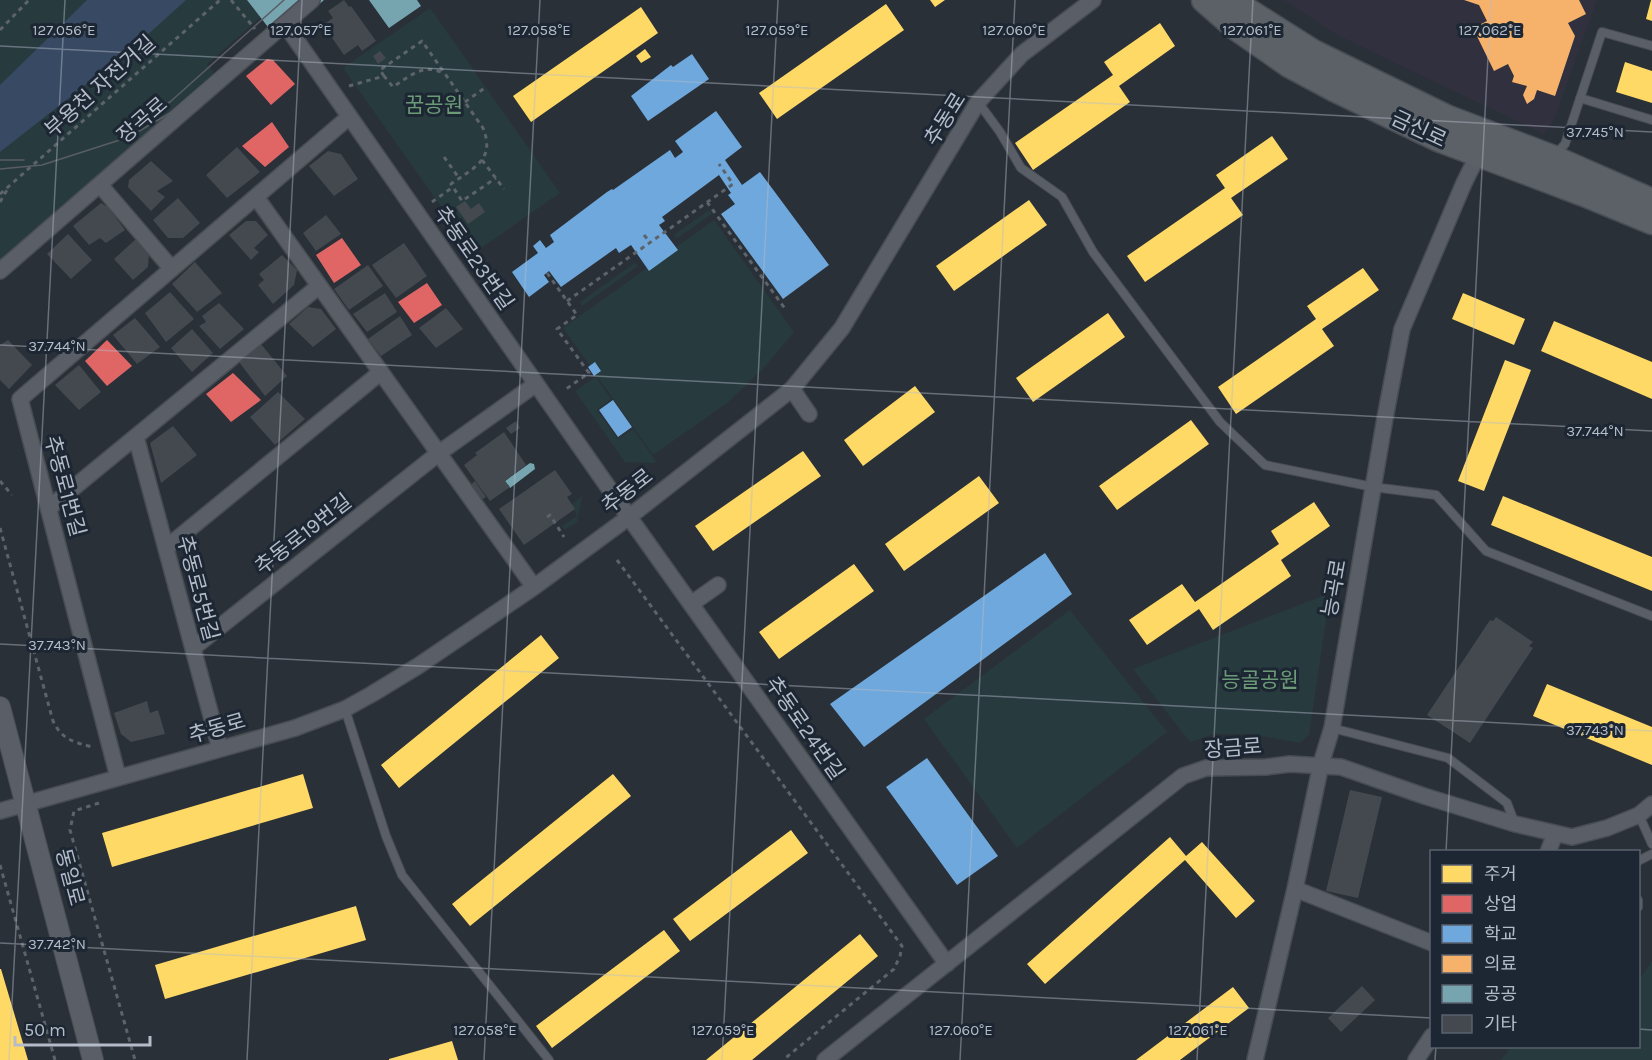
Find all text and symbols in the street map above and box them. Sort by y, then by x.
text: 127.056°E [33,21,95,39]
text: 127.057°E [270,21,332,39]
text: 127.058°E [507,21,571,39]
text: 127.059°E [746,21,808,39]
text: 127.060°E [982,21,1046,39]
text: 127.061°E [1222,21,1282,39]
text: 127.062°E [1458,21,1522,39]
street label: 부용천 자전거길 [40,30,160,142]
street label: 추동로 [919,88,971,150]
street label: 장곡로 [112,92,172,148]
park label: 꿈공원 [405,93,463,117]
street label: 금신로 [1388,106,1450,152]
text: 37.745°N [1566,123,1624,141]
street label: 추동로23번길 [429,201,519,315]
text: 37.744°N [28,337,86,355]
text: 37.744°N [1566,422,1624,440]
street label: 추동로1번길 [40,433,90,539]
street label: 추동로 [597,464,657,518]
street label: 추동로19번길 [250,489,356,579]
street label: 추동로5번길 [172,533,224,643]
street label: 능곡로 [1317,557,1351,619]
text: 37.743°N [28,636,86,654]
park label: 능골공원 [1221,668,1299,692]
street label: 추동로24번길 [761,672,849,784]
street label: 추동로 [186,708,248,748]
text: 37.743°N [1566,721,1624,739]
street label: 장금로 [1203,734,1263,762]
street label: 동일로 [51,846,89,908]
legend [1430,850,1640,1048]
text: 주거 [1484,863,1517,885]
text: 상업 [1484,893,1517,915]
text: 학교 [1484,923,1517,945]
text: 37.742°N [28,935,86,953]
text: 의료 [1484,953,1517,975]
text: 공공 [1484,983,1517,1005]
scale bar [15,1009,150,1047]
text: 기타 [1484,1013,1518,1035]
text: 50 m [24,1019,66,1041]
text: 127.058°E [453,1021,517,1039]
text: 127.059°E [692,1021,754,1039]
text: 127.060°E [929,1021,993,1039]
text: 127.061°E [1168,1021,1228,1039]

